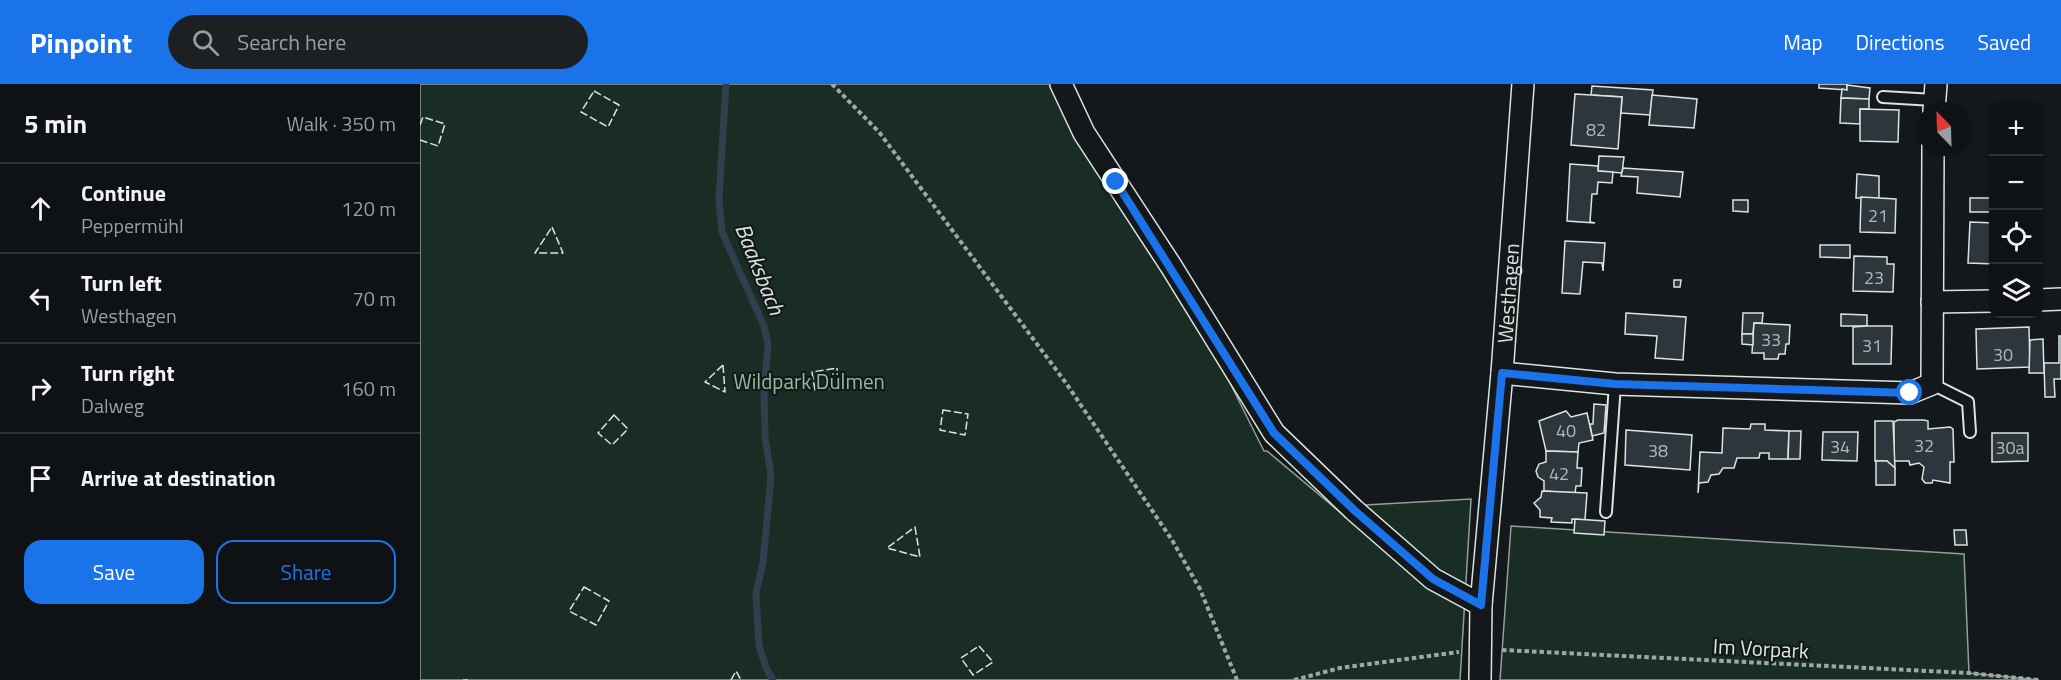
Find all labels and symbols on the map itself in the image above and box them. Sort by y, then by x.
north arrow [1917,102,1971,156]
house number: 82 [1586,116,1606,143]
route end [1102,168,1128,194]
house number: 21 [1868,202,1888,229]
water label: Baaksbach [726,218,794,321]
street label: Westhagen [1488,242,1527,344]
house number: 23 [1864,264,1884,291]
house number: 33 [1761,326,1781,353]
house number: 31 [1862,332,1882,359]
house number: 30 [1993,341,2013,368]
park label: Wildpark Dülmen [733,365,885,397]
route start [1896,379,1922,405]
house number: 40 [1556,417,1576,444]
house number: 32 [1914,432,1934,459]
house number: 34 [1830,433,1850,460]
house number: 30a [1995,434,2025,461]
house number: 38 [1648,437,1668,464]
house number: 42 [1549,460,1569,487]
street label: Im Vorpark [1712,630,1810,666]

